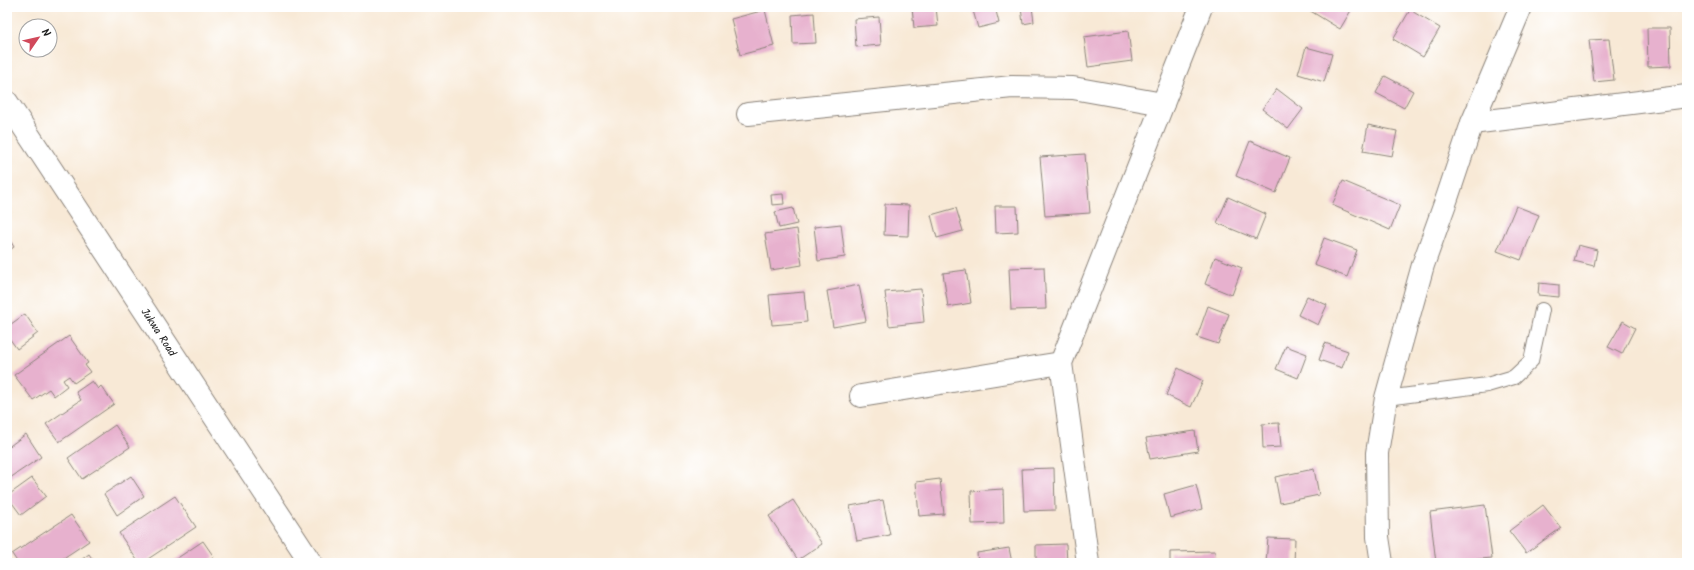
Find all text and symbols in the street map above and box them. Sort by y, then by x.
north arrow [18,18,58,58]
text: N [36,25,55,41]
street label: Jukwa Road [136,305,181,361]

